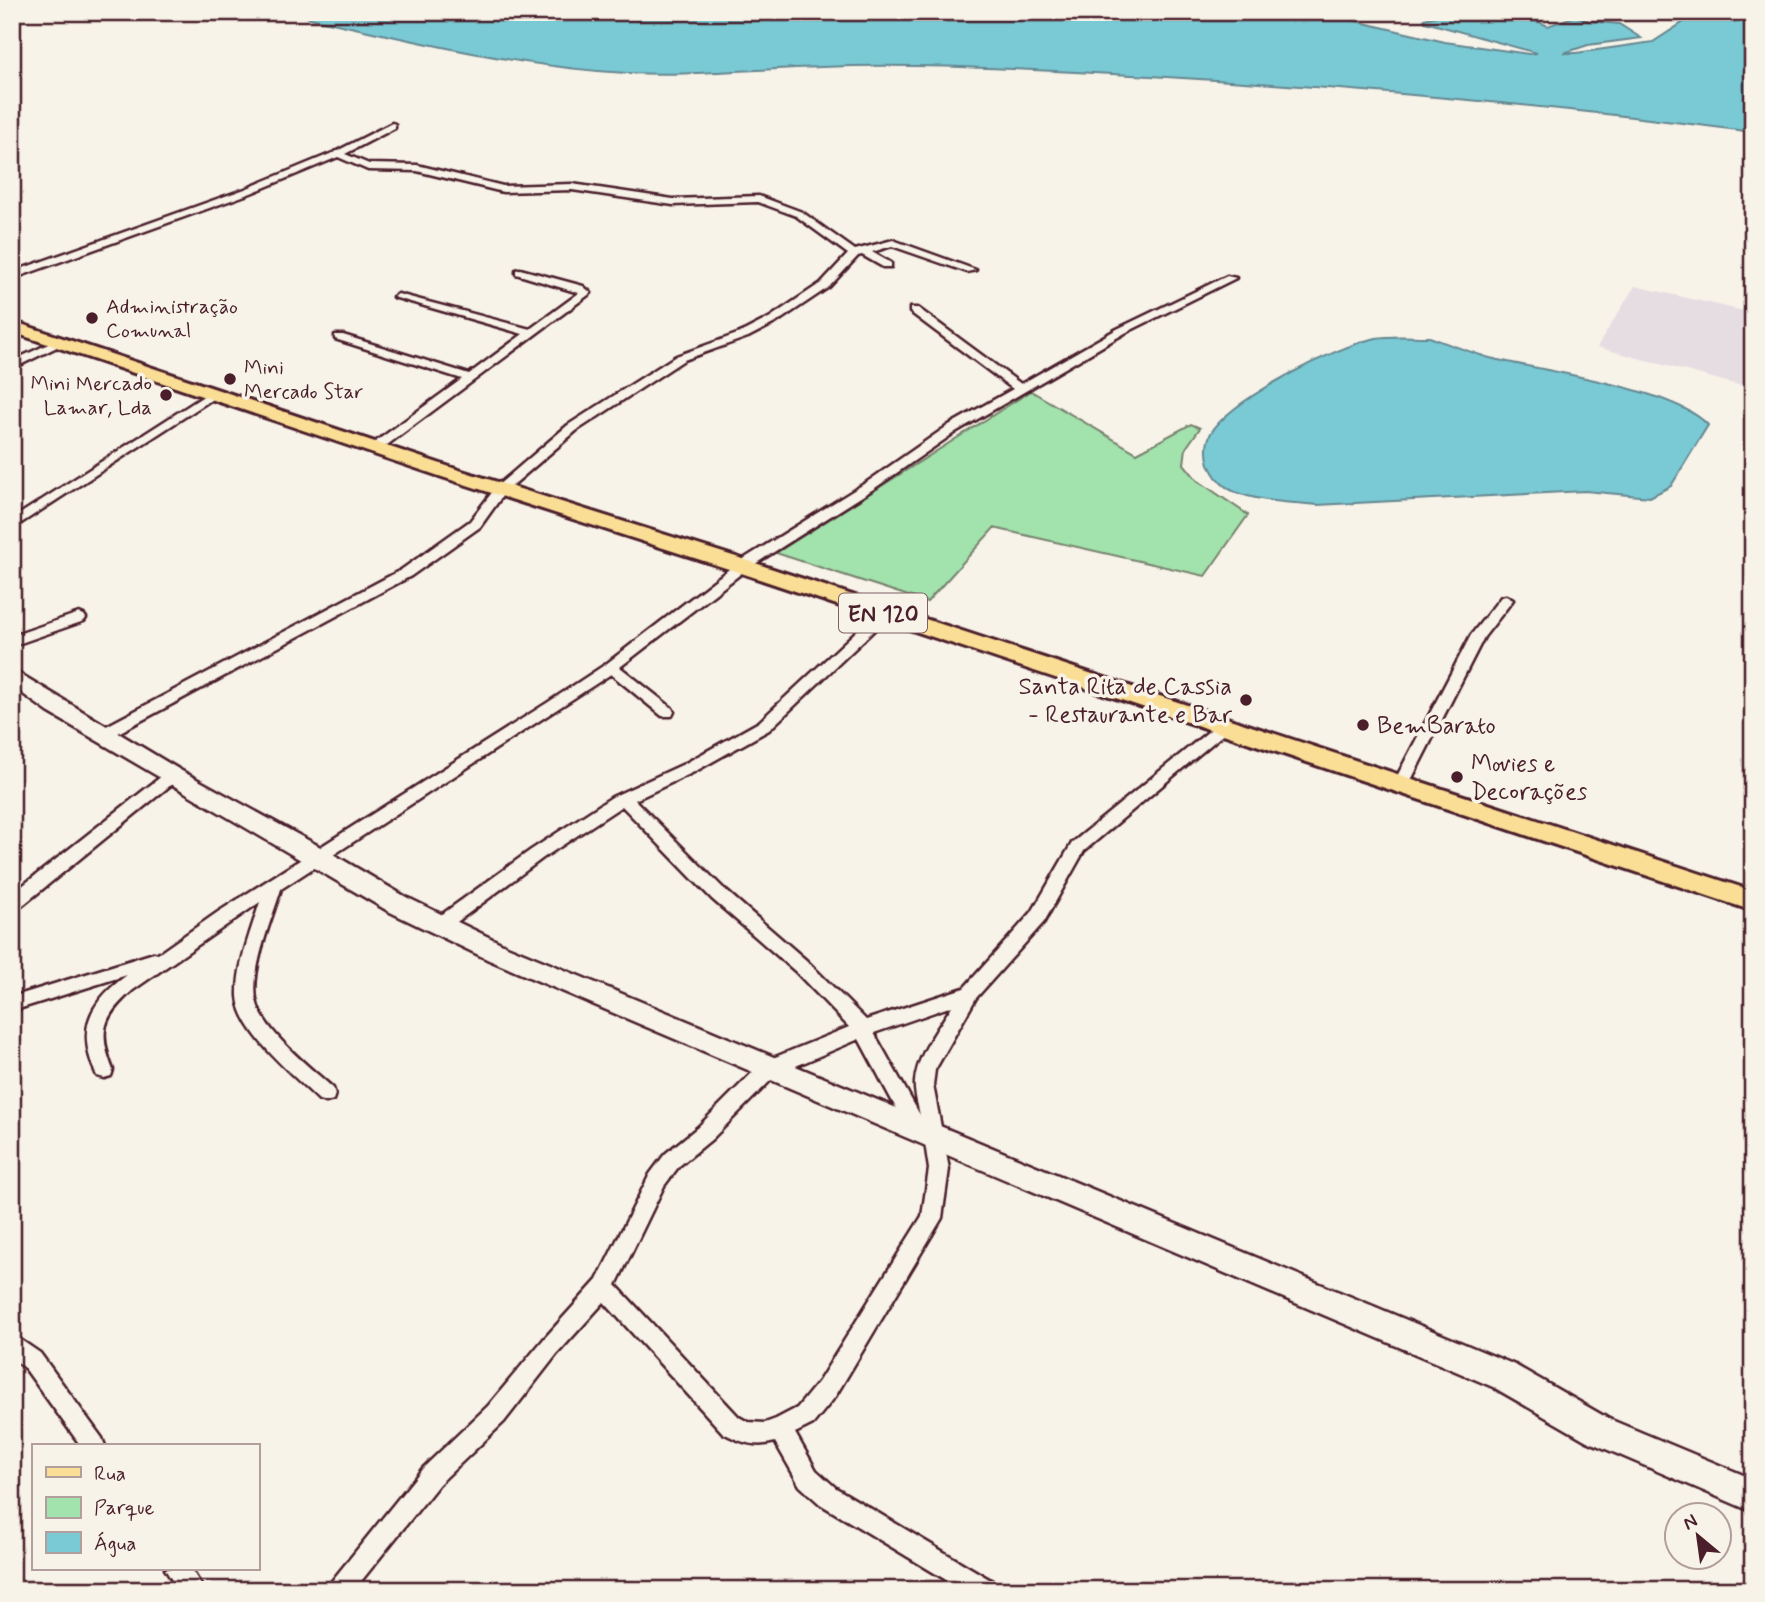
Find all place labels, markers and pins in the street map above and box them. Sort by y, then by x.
place label: Administração Comunal [106,293,238,345]
marker: Administração Comunal [84,310,100,326]
place label: Mini Mercado Star [244,354,364,406]
place label: Mini Mercado Lamar, Lda [31,370,152,422]
marker: Mini Mercado Star [222,371,238,387]
marker: Mini Mercado Lamar, Lda [158,387,174,403]
place label: Santa Rita de Cassia - Restaurante e Bar [1019,672,1232,731]
marker: Santa Rita de Cassia - Restaurante e Bar [1238,692,1254,708]
place label: BemBarato [1377,711,1496,742]
marker: BemBarato [1355,717,1371,733]
place label: Movies e Decorações [1471,749,1588,808]
marker: Movies e Decorações [1449,769,1465,785]

